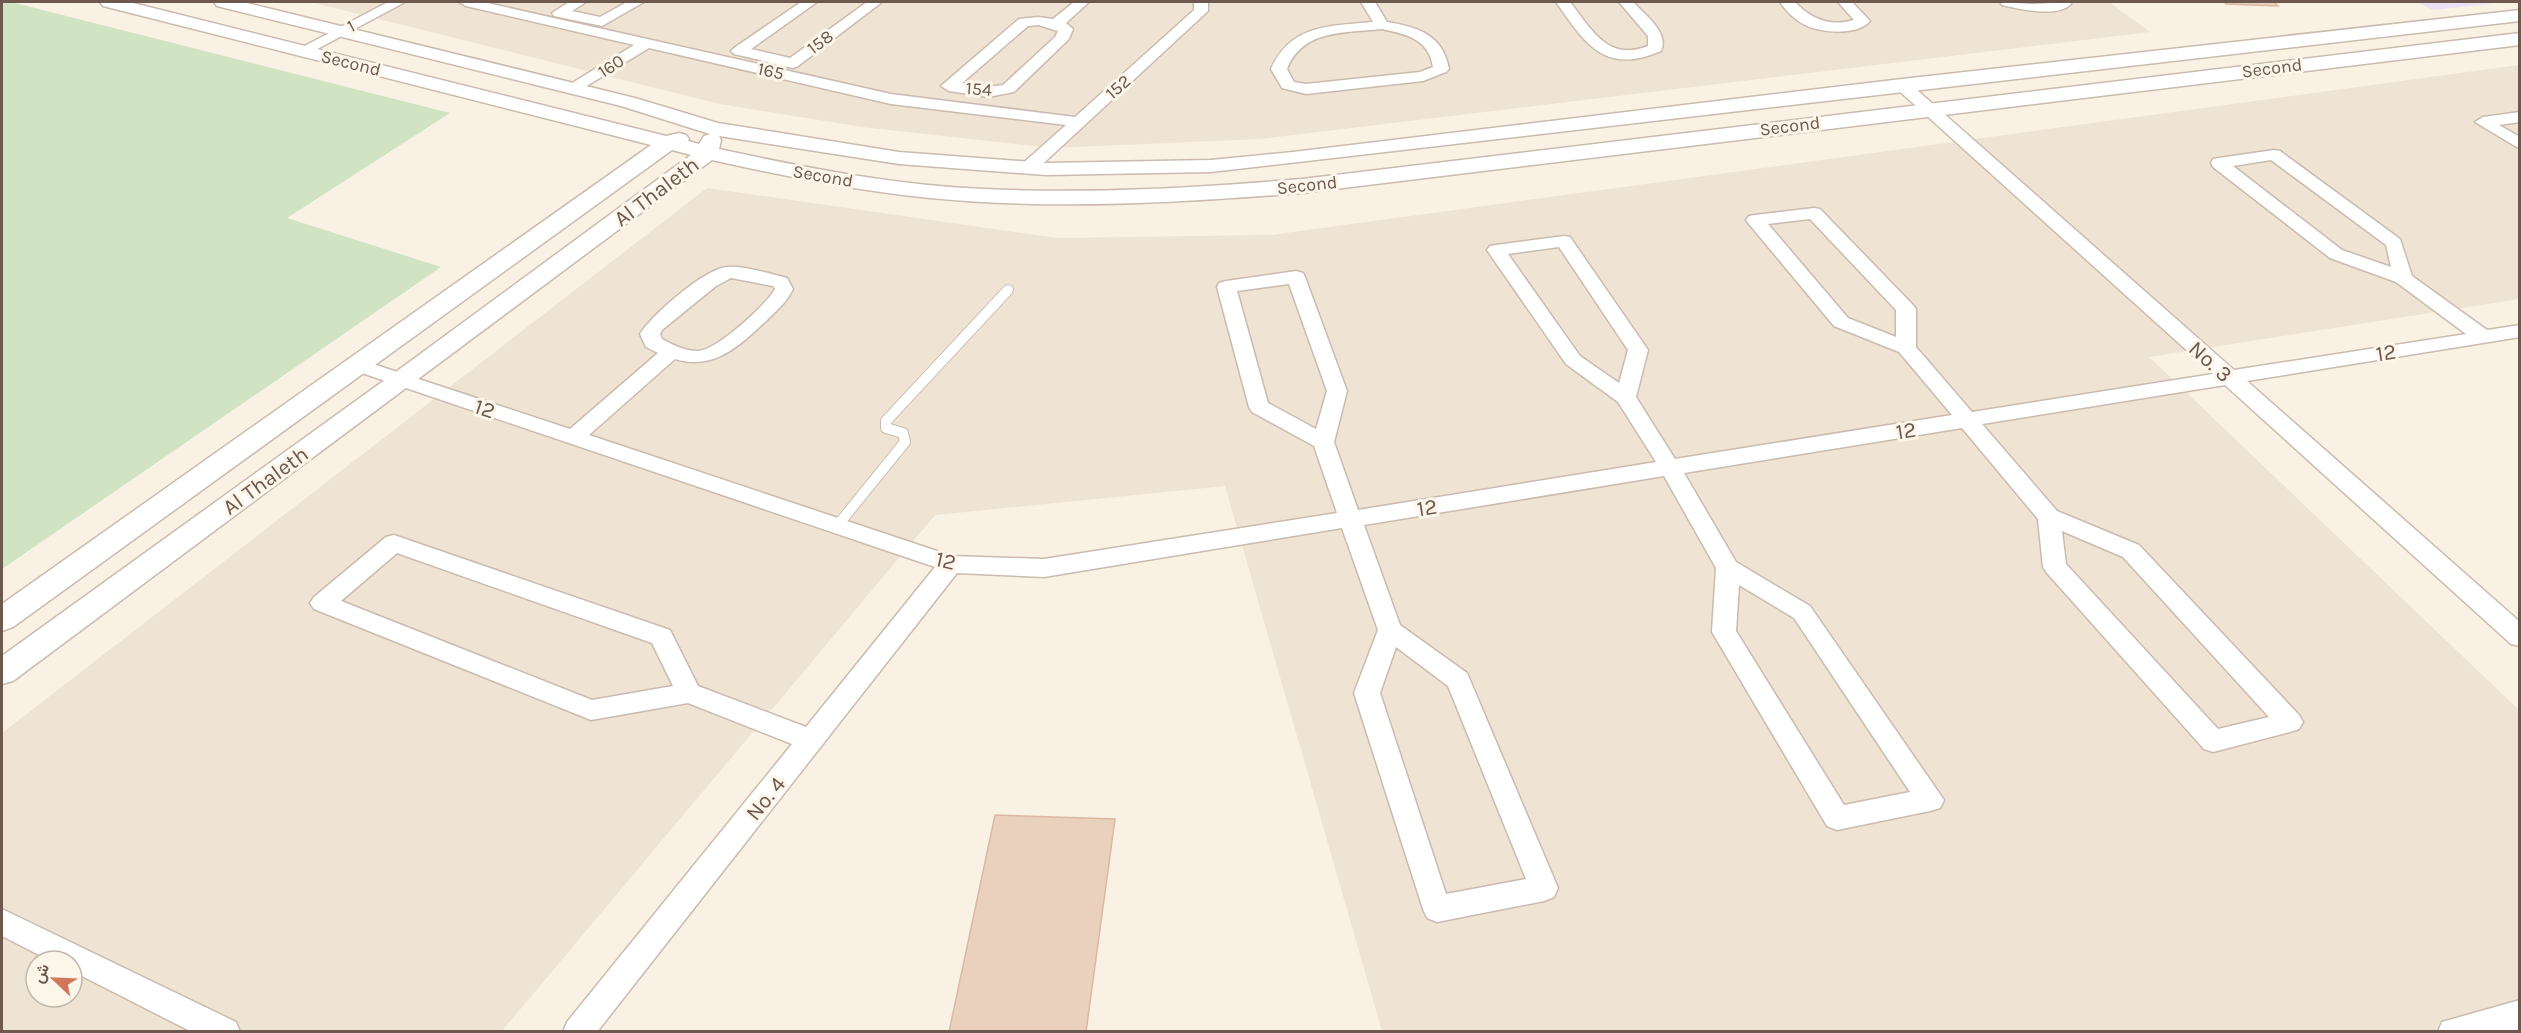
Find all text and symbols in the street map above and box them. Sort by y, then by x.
street label: 1 [343,15,359,37]
street label: 158 [803,25,837,59]
street label: Second [319,45,383,81]
street label: 160 [594,49,628,83]
street label: Second [2240,53,2304,83]
street label: 165 [756,57,786,85]
street label: 152 [1101,70,1135,104]
street label: 154 [965,77,993,101]
street label: Second [1758,111,1822,141]
street label: Al Thaleth [609,151,704,232]
street label: Second [791,160,855,192]
street label: Second [1276,171,1338,199]
street label: No. 3 [2183,336,2237,388]
street label: 12 [2374,339,2398,367]
street label: 12 [471,393,498,424]
street label: 12 [1894,417,1918,445]
street label: Al Thaleth [218,441,313,521]
street label: 12 [1415,494,1439,522]
street label: 12 [933,546,958,576]
street label: No. 4 [740,772,791,826]
north arrow [24,949,84,1009]
text: ش [28,961,53,986]

